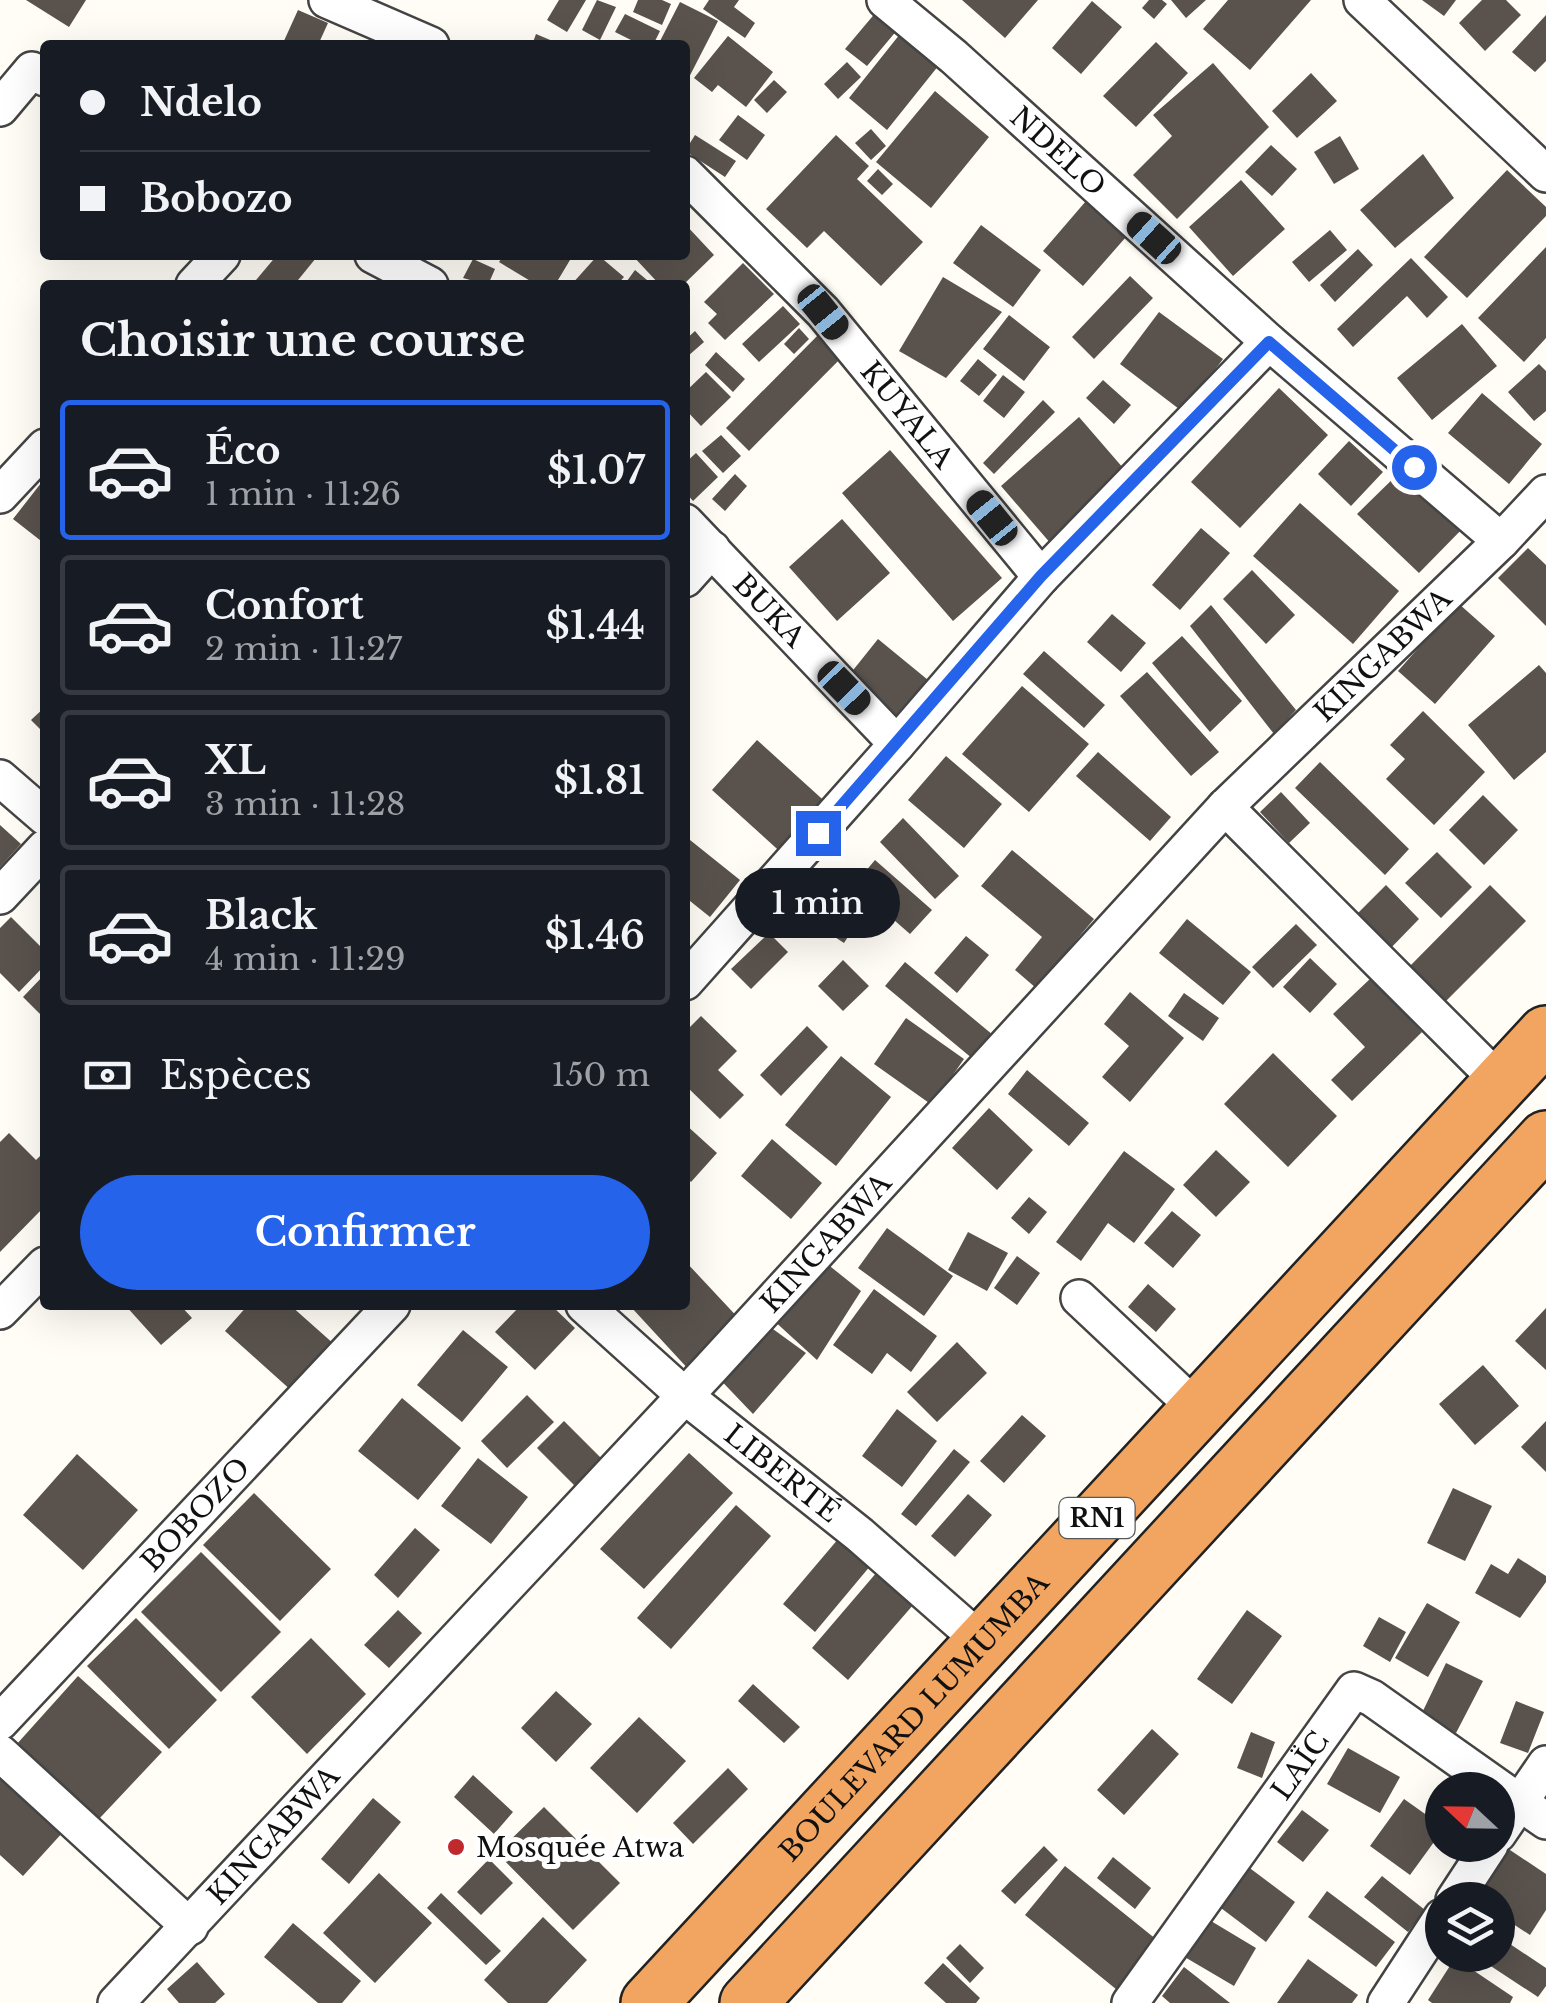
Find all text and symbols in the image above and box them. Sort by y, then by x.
text: Ndelo [140,79,262,126]
street label: NDELO [1003,100,1113,204]
text: Bobozo [140,175,293,222]
car [1122,207,1186,269]
car [792,279,854,345]
text: Choisir une course [80,312,526,368]
street label: KUYALA [853,354,961,476]
icon: car [85,425,175,515]
text: Éco [205,427,281,474]
route start [1392,445,1437,490]
text: $1.07 [547,447,645,494]
text: 1 min · 11:26 [205,474,401,514]
car [961,485,1023,551]
street label: BUKA [726,566,812,655]
icon: car [85,580,175,670]
street label: KINGABWA [1307,581,1459,730]
text: Confort [205,582,364,629]
text: $1.44 [546,602,645,649]
text: 2 min · 11:27 [205,629,402,669]
car [812,656,876,720]
icon: car [85,735,175,825]
text: XL [205,737,266,784]
text: $1.81 [554,757,645,804]
text: 3 min · 11:28 [205,784,405,824]
route end [796,811,841,856]
callout: 1 min [736,868,900,938]
text: 1 min [771,883,864,923]
icon: car [85,890,175,980]
text: Black [205,892,317,939]
text: $1.46 [545,912,645,959]
text: 4 min · 11:29 [205,939,406,979]
icon: cash [80,1048,135,1103]
text: Espèces [160,1052,312,1099]
text: 150 m [551,1055,650,1095]
street label: KINGABWA [753,1166,899,1320]
button: Confirmer [80,1175,650,1290]
street label: LIBERTÉ [717,1417,847,1530]
street label: BOBOZO [134,1450,257,1579]
road number: RN1 [1060,1498,1134,1538]
street label: BOULEVARD LUMUMBA [772,1565,1057,1869]
street label: LAÏC [1264,1725,1337,1807]
street label: KINGABWA [200,1759,347,1912]
north arrow [1425,1772,1515,1862]
map controls [1425,1772,1515,1972]
place label: Mosquée Atwa [476,1830,684,1865]
marker: Mosquée Atwa [445,1836,467,1858]
button: layers [1425,1882,1515,1972]

